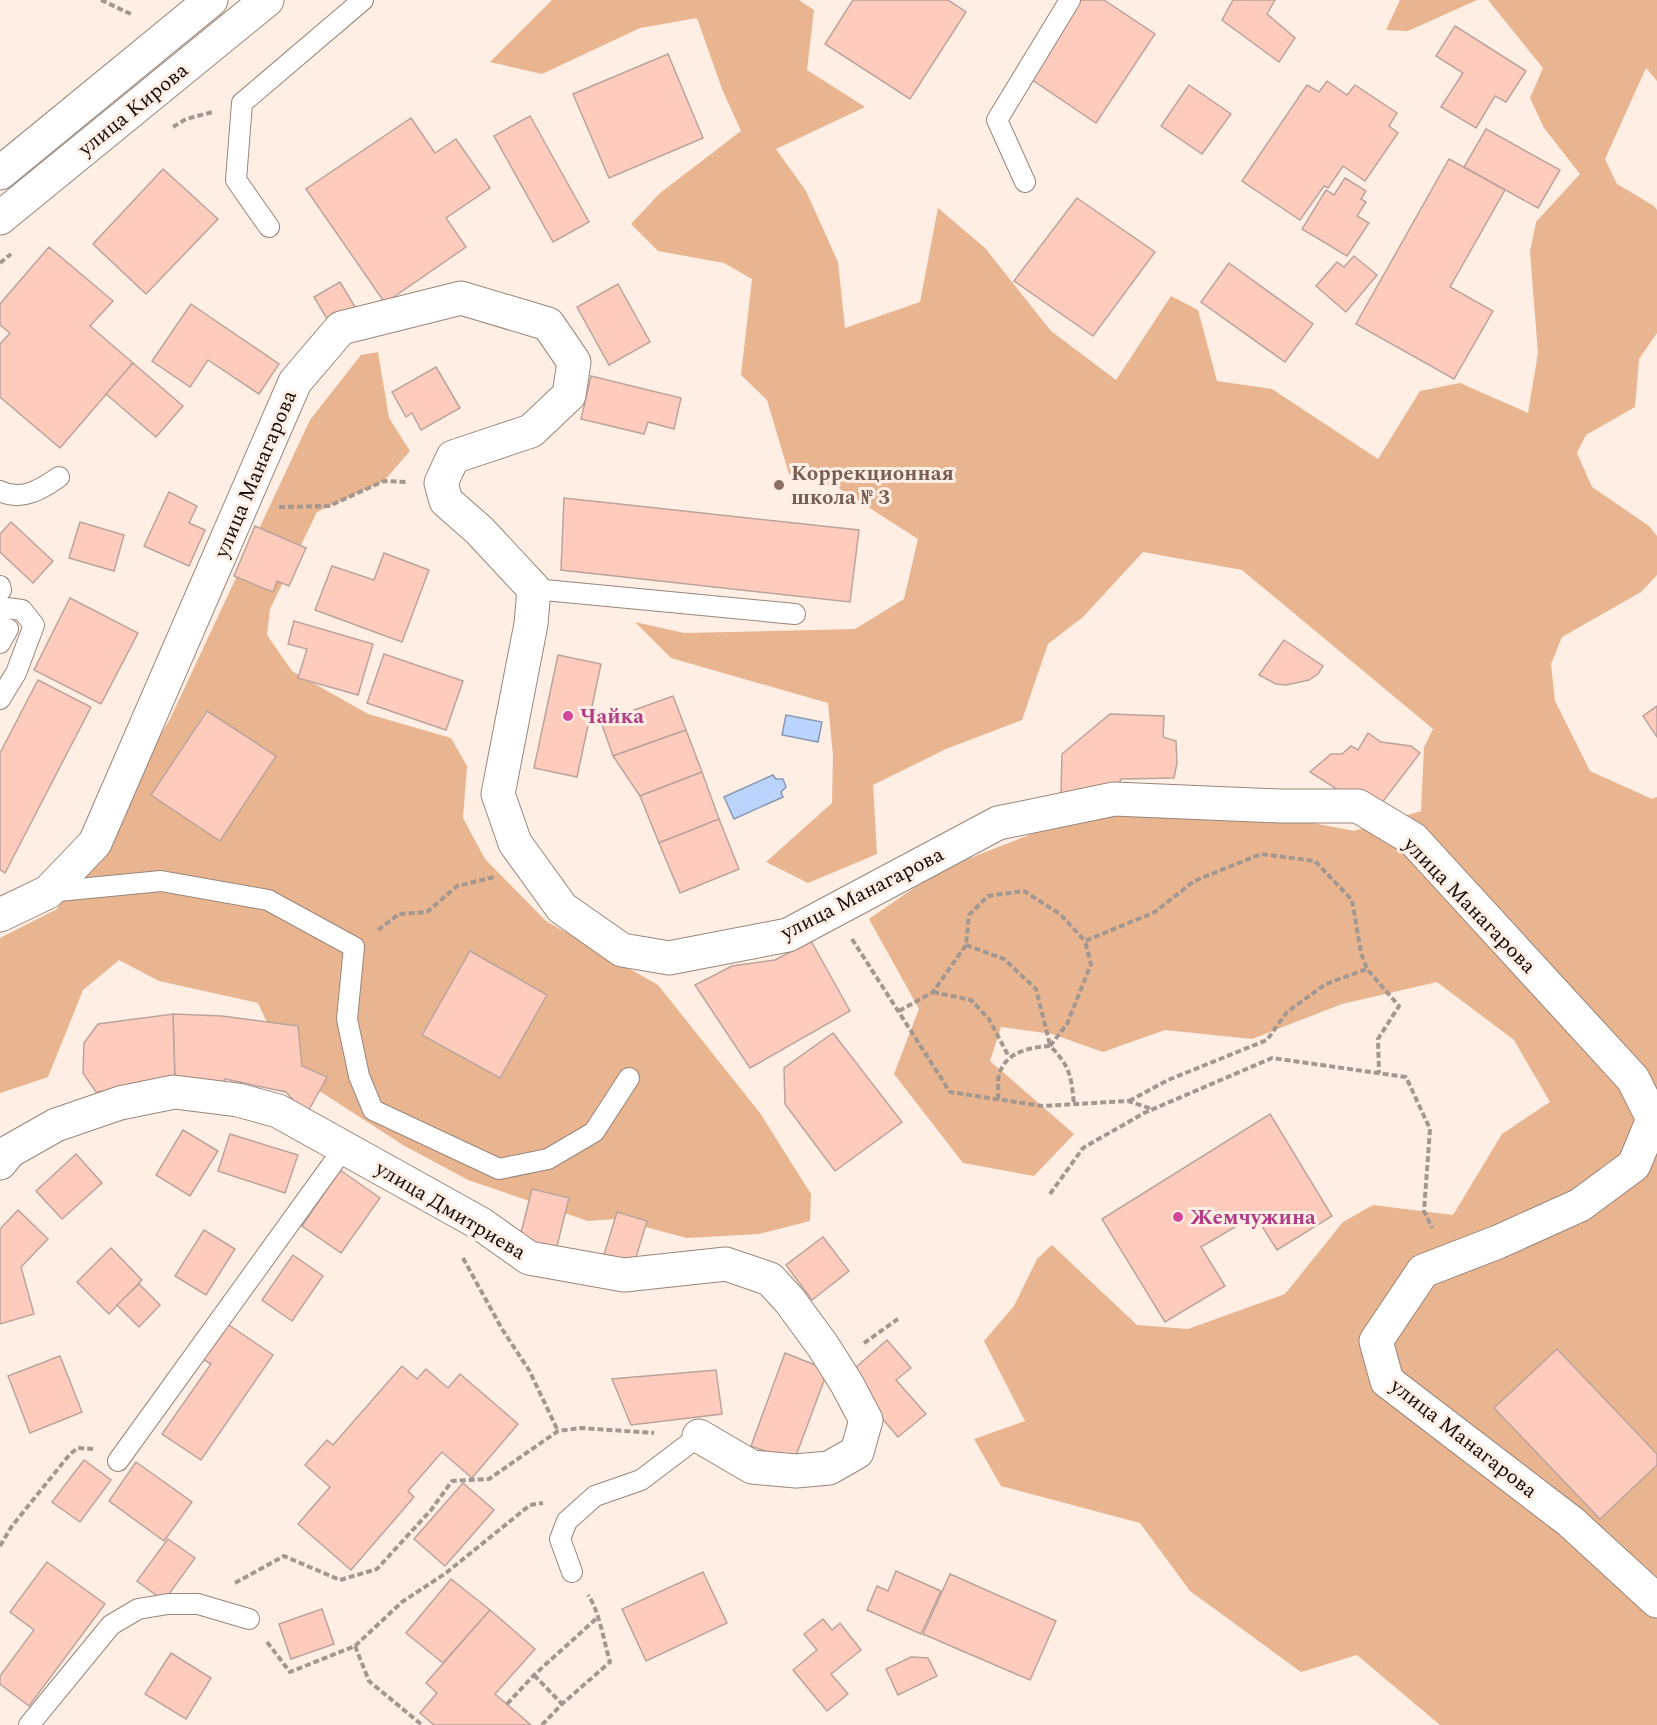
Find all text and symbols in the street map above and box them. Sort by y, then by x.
street label: улица Кирова [71,55,196,165]
street label: улица Манагарова [206,385,306,564]
place label: Коррекционная школа № 3 [791,458,954,514]
marker: Коррекционная школа № 3 [772,478,786,492]
place label: Чайка [580,701,644,733]
marker: Чайка [561,709,575,723]
street label: улица Манагарова [1395,829,1544,982]
street label: улица Манагарова [774,839,950,949]
street label: улица Дмитриева [368,1153,533,1269]
place label: Жемчужина [1190,1202,1316,1234]
marker: Жемчужина [1171,1210,1185,1224]
street label: улица Манагарова [1382,1370,1545,1507]

